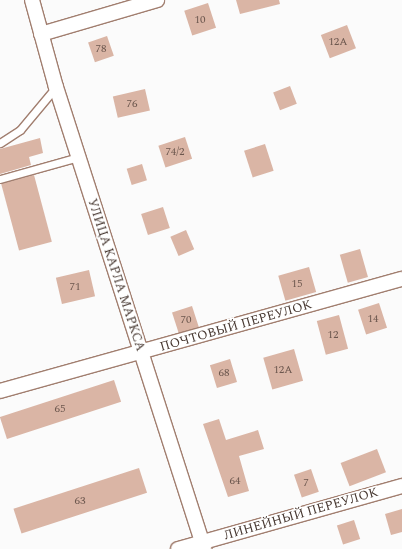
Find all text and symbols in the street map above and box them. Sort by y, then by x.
house number: 10 [195,13,205,27]
house number: 12А [328,35,348,49]
house number: 78 [96,42,106,56]
house number: 76 [127,97,137,111]
house number: 74/2 [165,145,185,159]
street label: УЛИЦА КАРЛА МАРКСА [84,197,148,353]
house number: 15 [292,277,302,291]
house number: 71 [70,280,80,294]
street label: ПОЧТОВЫЙ ПЕРЕУЛОК [158,297,314,355]
house number: 14 [368,312,378,326]
house number: 70 [181,313,191,327]
house number: 12 [328,328,338,342]
house number: 12А [273,363,293,377]
house number: 68 [219,366,229,380]
house number: 65 [55,402,65,416]
house number: 64 [230,474,240,488]
house number: 7 [303,476,309,490]
street label: ЛИНЕЙНЫЙ ПЕРЕУЛОК [222,484,380,544]
house number: 63 [75,494,85,508]

